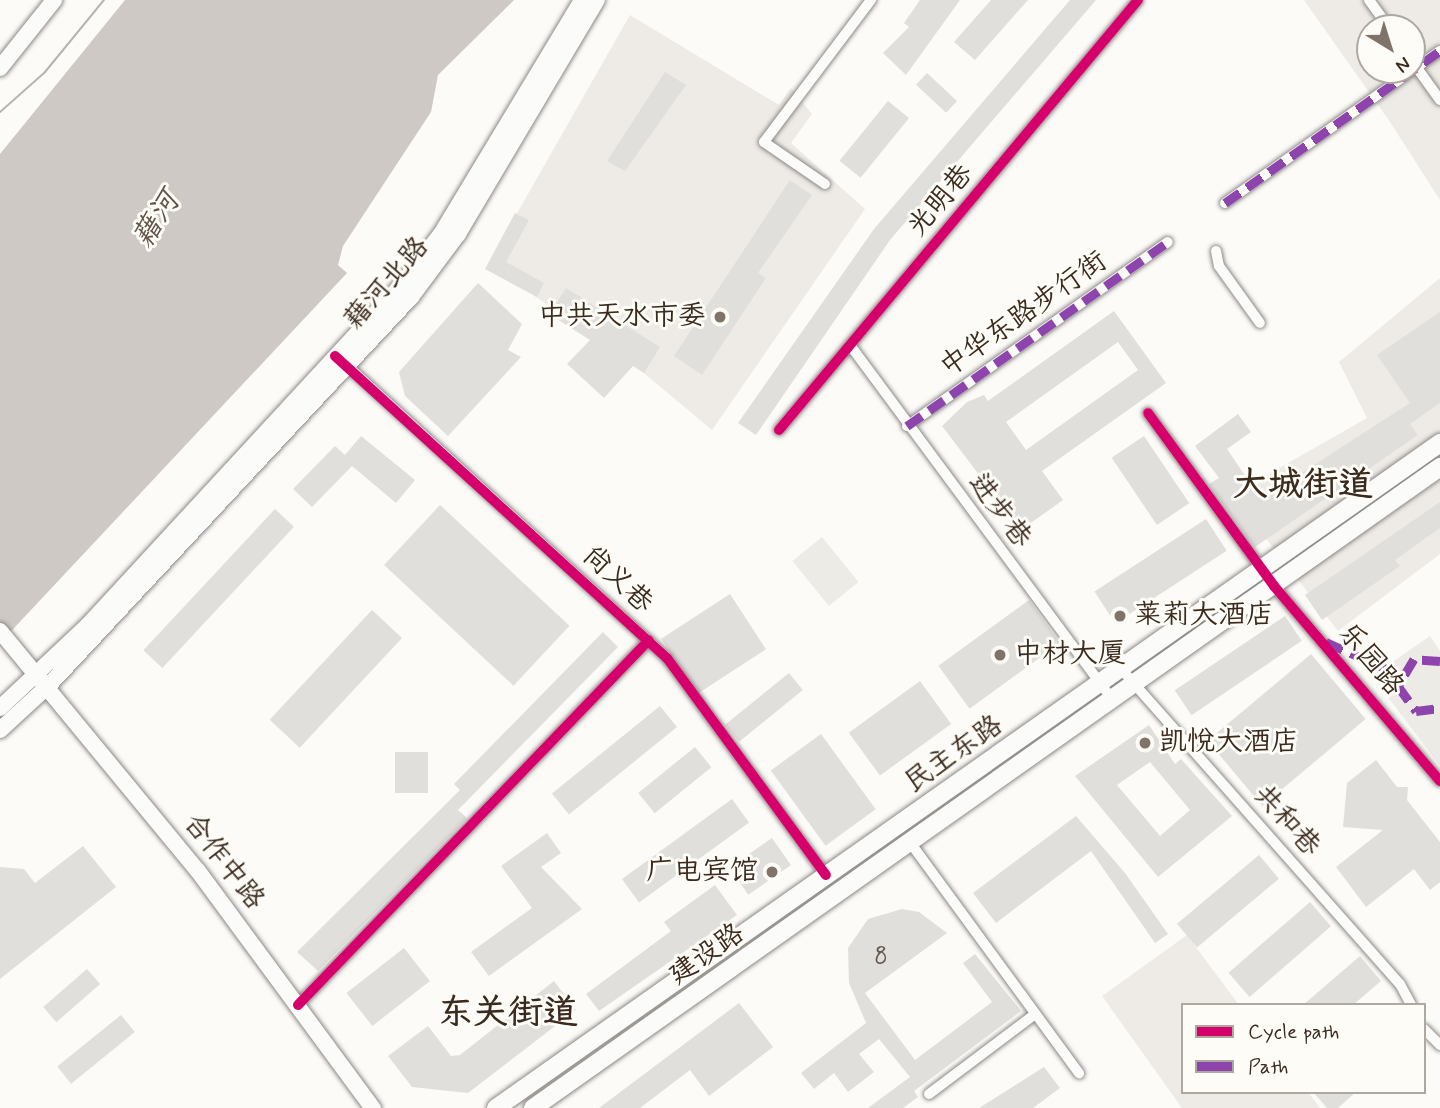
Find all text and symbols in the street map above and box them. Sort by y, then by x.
north arrow [1356,14,1426,84]
text: N [1390,51,1416,78]
street label: 光明巷 [901,158,981,244]
water label: 藉河 [126,185,188,255]
street label: 藉河北路 [338,231,436,337]
street label: 中华东路步行街 [934,245,1114,385]
place label: 中共天水市委 [538,300,706,334]
marker: 中共天水市委 [712,309,728,325]
district label: 大城街道 [1233,464,1373,506]
street label: 进步巷 [960,467,1038,555]
street label: 尚义巷 [575,539,659,621]
place label: 莱莉大酒店 [1134,599,1274,633]
marker: 莱莉大酒店 [1112,608,1128,624]
street label: 乐园路 [1330,617,1410,703]
place label: 中材大厦 [1014,638,1126,672]
marker: 中材大厦 [992,647,1008,663]
street label: 民主东路 [898,709,1010,801]
place label: 凯悦大酒店 [1159,726,1299,760]
marker: 凯悦大酒店 [1137,735,1153,751]
street label: 共和巷 [1245,779,1327,863]
street label: 合作中路 [175,808,271,916]
place label: 广电宾馆 [646,855,758,889]
marker: 广电宾馆 [764,864,780,880]
street label: 建设路 [663,917,751,993]
house number: 8 [874,943,888,971]
district label: 东关街道 [438,992,578,1034]
legend [1181,1003,1426,1094]
text: Cycle path [1248,1018,1339,1046]
text: Path [1248,1053,1288,1081]

